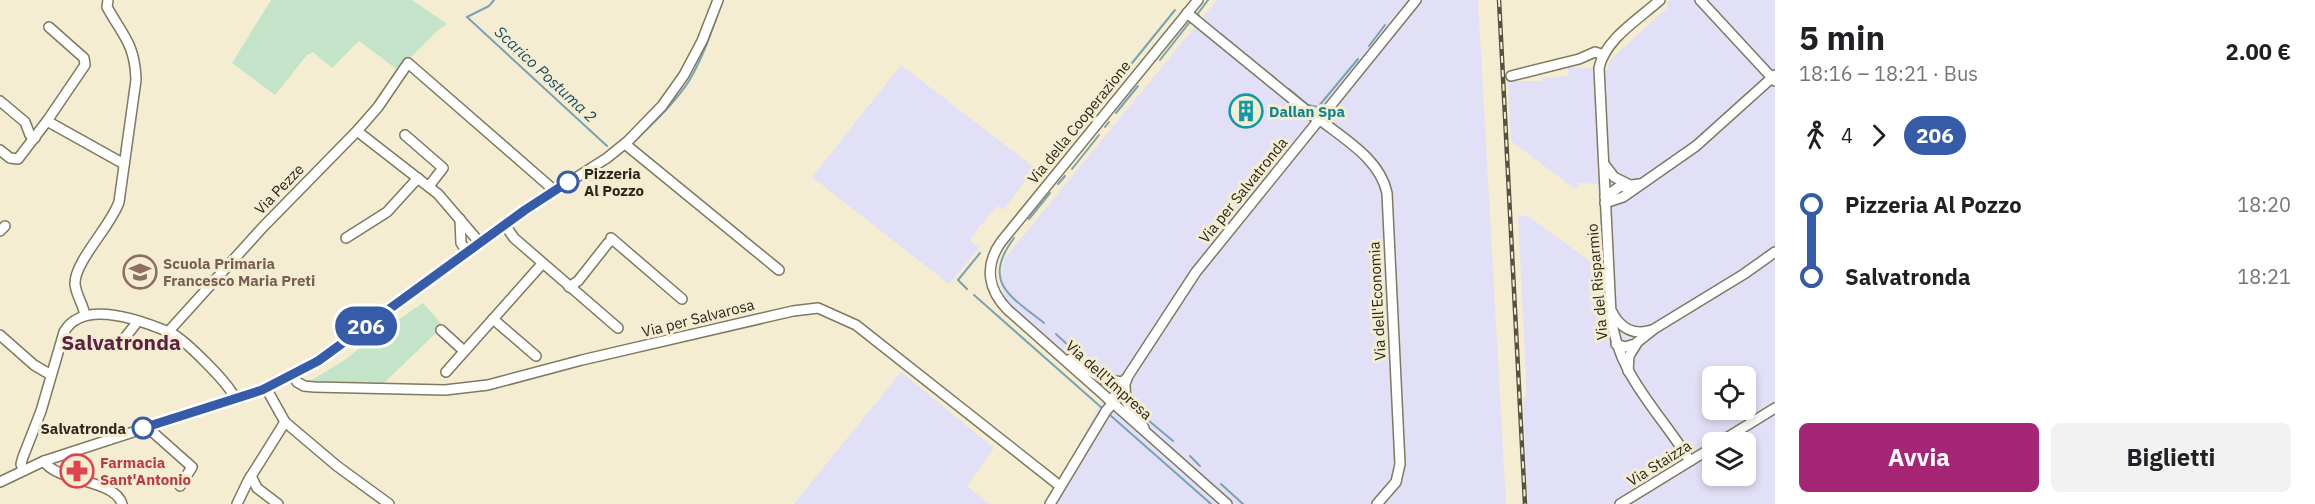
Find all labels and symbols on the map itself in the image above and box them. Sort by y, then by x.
water label: Scarico Postuma 2 [491,22,601,126]
street label: Via della Cooperazione [1023,56,1135,188]
building icon: Dallan Spa [1228,93,1264,129]
place label: Dallan Spa [1269,102,1345,121]
street label: Via per Salvatronda [1195,133,1291,247]
street label: Via Pezze [250,160,308,218]
place label: Pizzeria Al Pozzo [584,164,644,200]
marker: Pizzeria Al Pozzo [557,171,579,193]
street label: Via del Risparmio [1582,223,1612,341]
street label: Via dell'Economia [1364,241,1390,361]
school or university icon: Scuola Primaria Francesco Maria Preti [122,254,158,290]
place label: Scuola Primaria Francesco Maria Preti [163,254,315,290]
street label: Via per Salvarosa [640,295,756,341]
line badge: 206 [332,306,400,346]
district label: Salvatronda [61,328,181,356]
street label: Via dell'Impresa [1062,336,1156,424]
marker: Salvatronda [132,417,154,439]
place label: Salvatronda [40,419,126,438]
street label: Via Staizza [1623,436,1695,490]
pharmacy icon: Farmacia Sant'Antonio [59,453,95,489]
place label: Farmacia Sant'Antonio [100,453,191,489]

